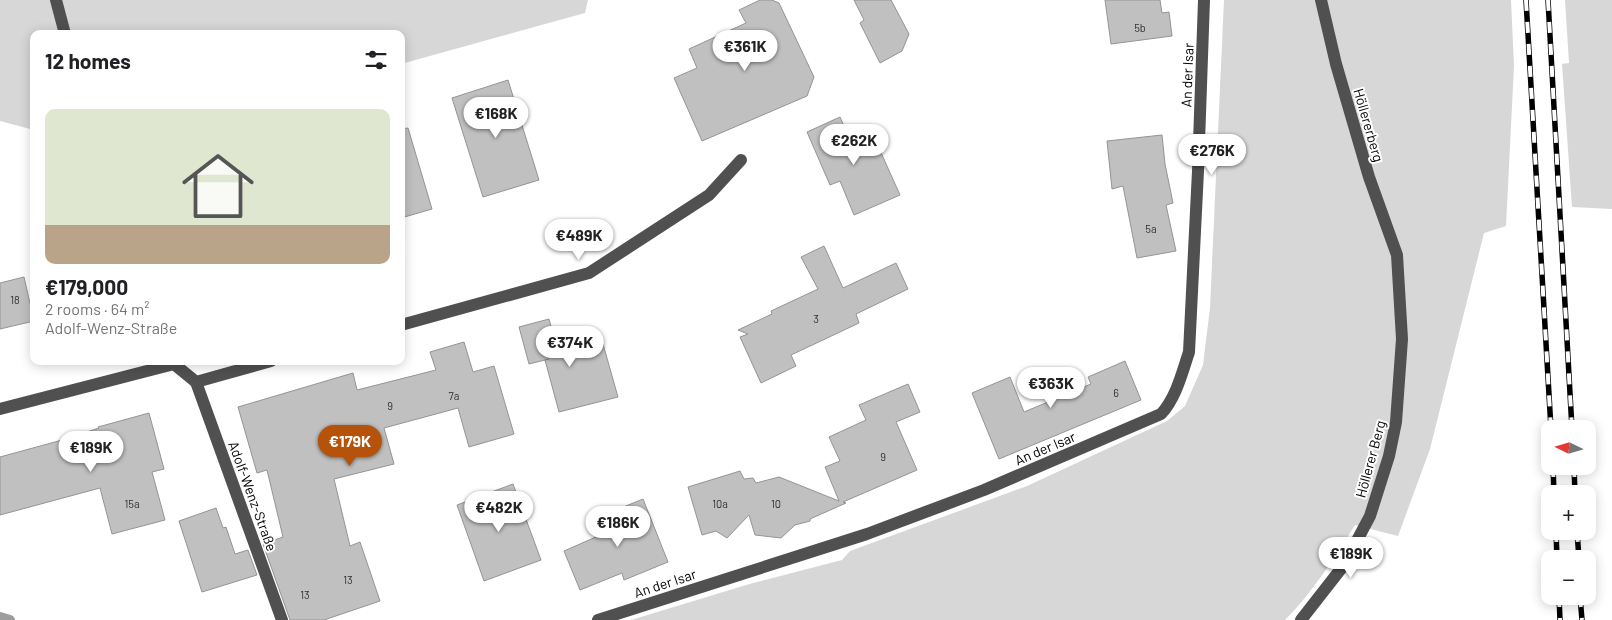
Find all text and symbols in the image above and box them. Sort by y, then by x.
house number: 5b [1134,21,1146,34]
pin: €361K [710,30,780,72]
text: €361K [724,36,766,55]
street label: An der Isar [1177,42,1197,108]
icon: filters [362,46,390,74]
text: 12 homes [45,48,131,73]
street label: Höllererberg [1350,86,1388,164]
pin: €168K [461,96,531,139]
text: €168K [474,103,518,122]
pin: €262K [819,124,889,166]
text: €262K [831,130,877,149]
pin: €276K [1177,134,1247,176]
text: €276K [1189,140,1235,159]
icon: home [173,141,263,231]
pin: €489K [544,218,614,261]
house number: 5a [1145,222,1157,235]
text: €489K [556,225,603,244]
text: €179,000 [45,274,128,299]
house number: 18 [10,293,20,306]
text: 2 rooms · 64 m² [45,299,149,318]
house number: 3 [813,312,819,325]
text: Adolf-Wenz-Straße [45,318,177,337]
pin: €374K [535,326,605,368]
text: €374K [547,332,593,351]
pin: €363K [1016,366,1086,409]
text: €363K [1028,373,1074,392]
house number: 6 [1113,386,1119,399]
house number: 7a [449,389,459,402]
house number: 9 [387,399,393,412]
street label: Höllerer Berg [1351,418,1389,500]
north arrow [1541,420,1596,475]
map controls [1541,420,1596,605]
pin: €179K [315,424,385,467]
street label: An der Isar [1012,428,1078,468]
pin: €189K [56,430,126,473]
text: €179K [329,431,371,450]
text: €189K [70,437,112,456]
street label: Adolf-Wenz-Straße [225,439,281,553]
house number: 9 [880,450,886,463]
button: + [1541,485,1596,540]
pin: €482K [464,490,534,533]
house number: 15a [124,497,140,510]
text: €482K [475,497,523,516]
house number: 10a [712,497,728,510]
house number: 10 [771,497,781,510]
pin: €186K [583,506,653,548]
text: €186K [596,512,640,531]
pin: €189K [1316,536,1386,579]
text: €189K [1330,543,1372,562]
button: − [1541,550,1596,605]
street label: An der Isar [632,565,698,601]
house number: 13 [343,573,353,586]
house number: 13 [300,588,310,601]

